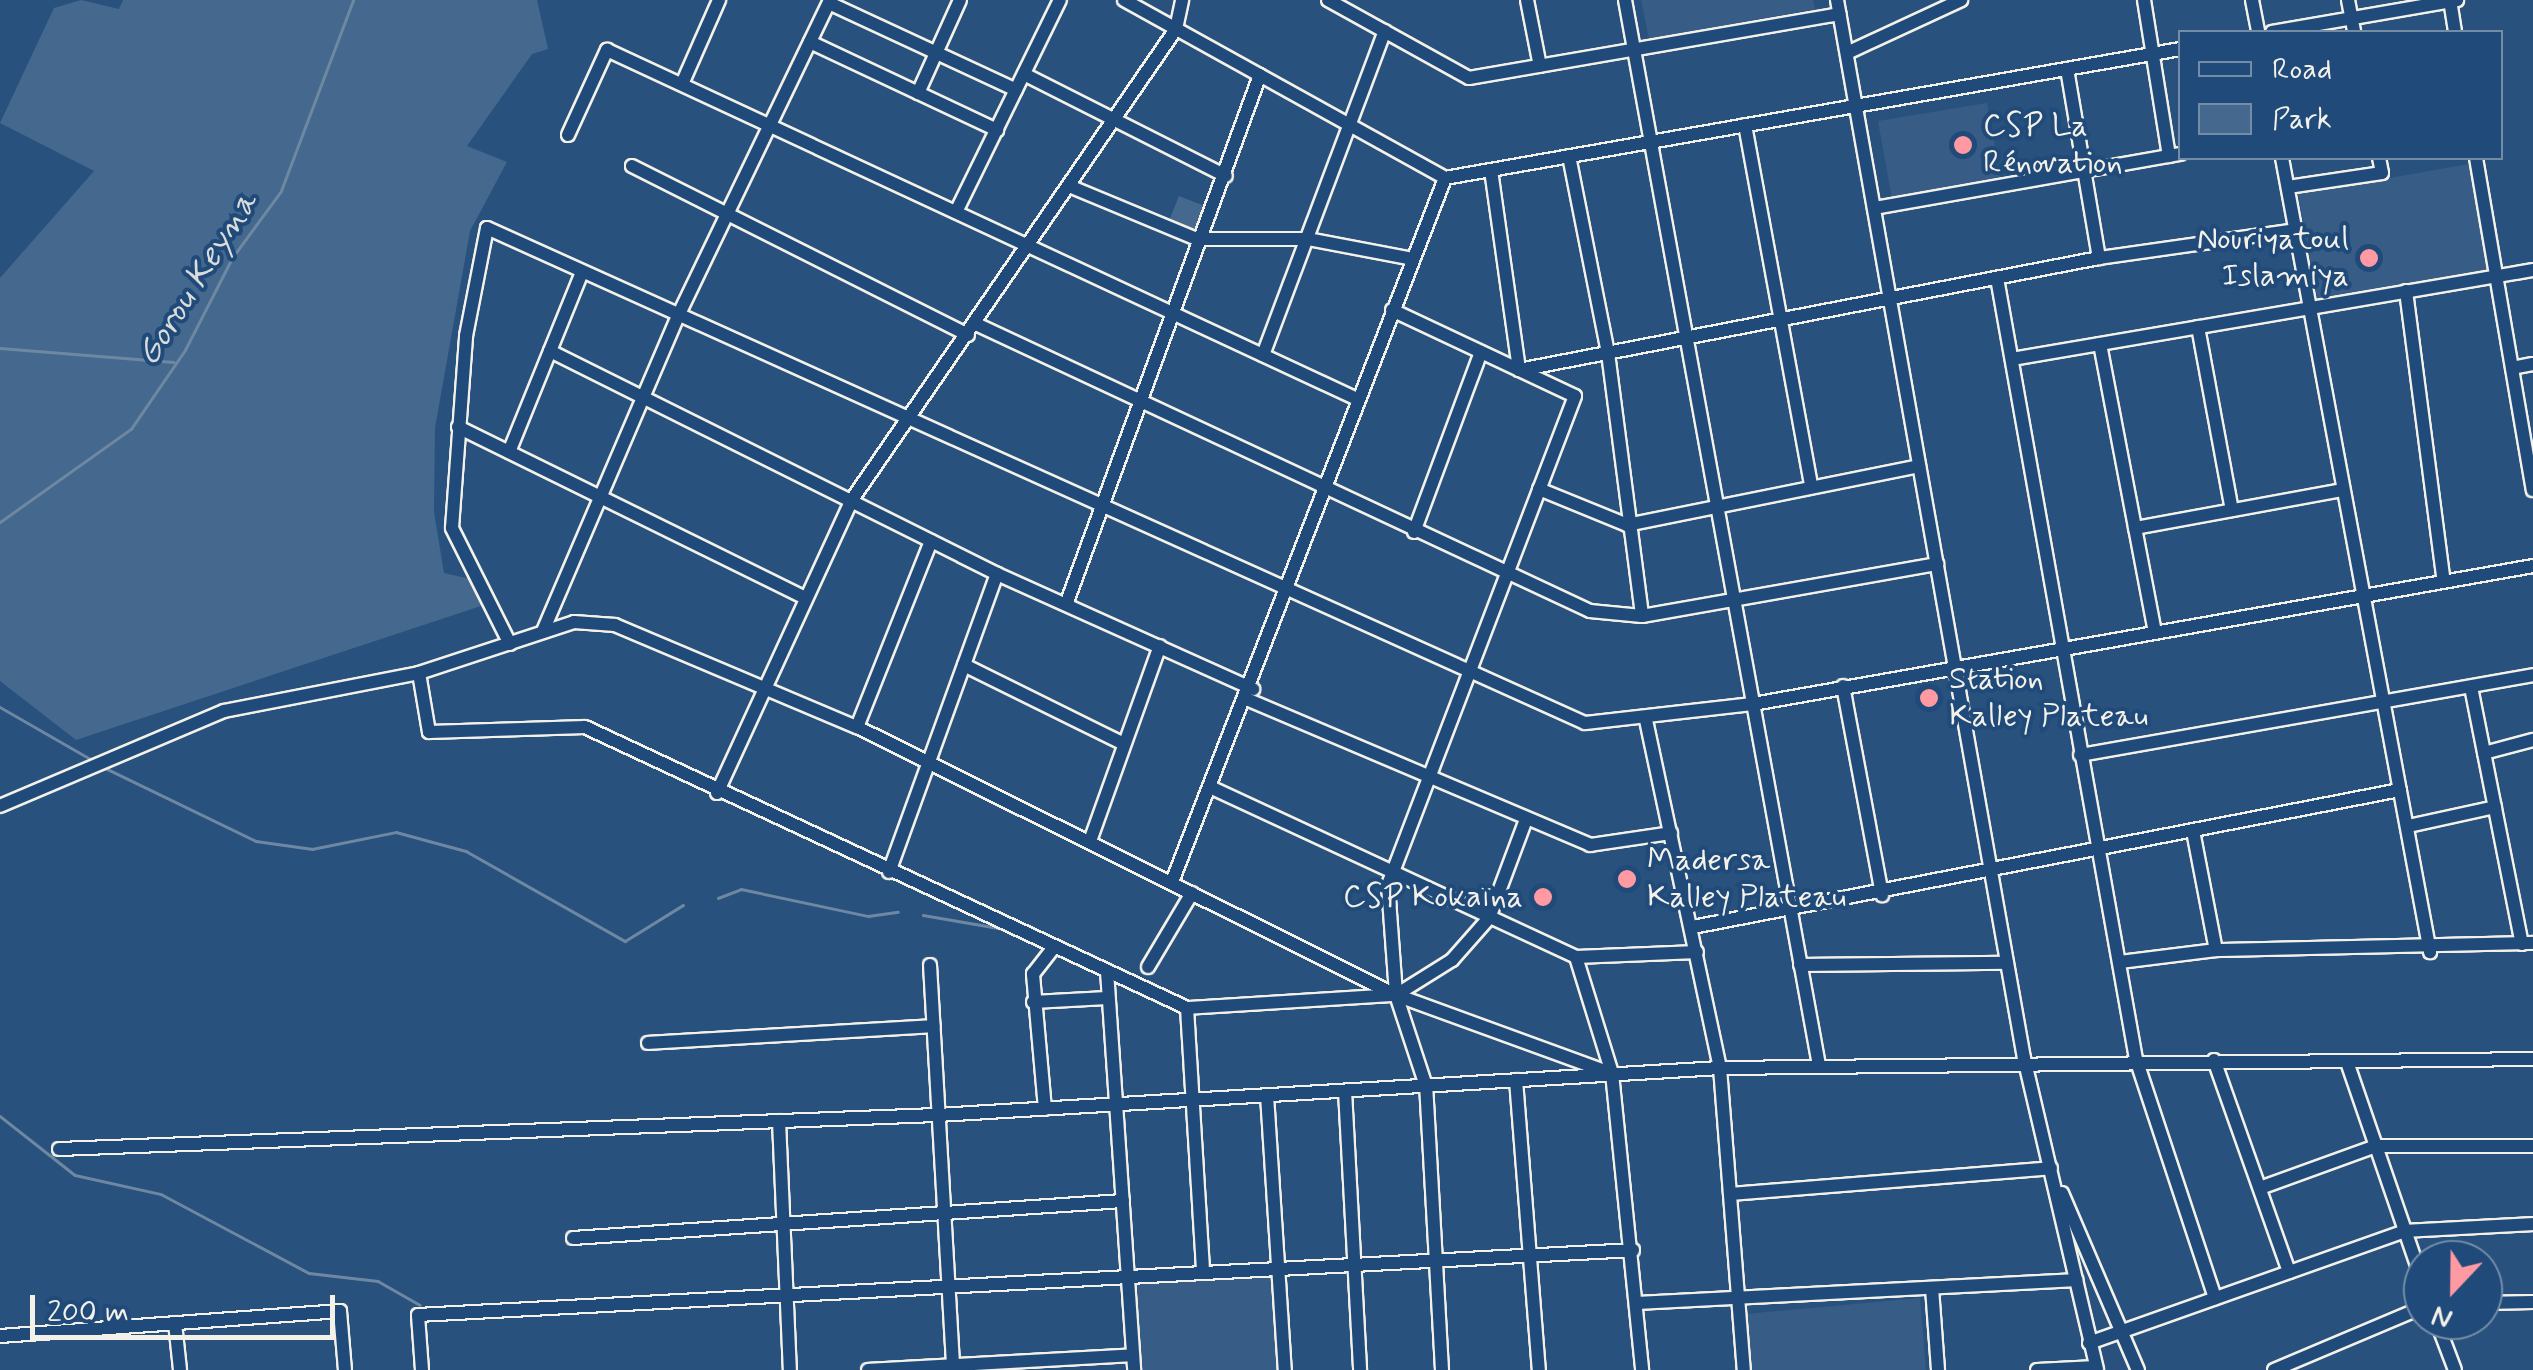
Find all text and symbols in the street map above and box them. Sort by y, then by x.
legend [2178,30,2503,160]
text: Road [2272,50,2332,89]
text: Park [2272,100,2332,139]
place label: CSP La Rénovation [1983,108,2123,183]
marker: CSP La Rénovation [1952,134,1974,156]
water label: Gorou Keyna [128,185,266,373]
place label: Nouriyatoul Islamiya [2197,221,2349,296]
marker: Nouriyatoul Islamiya [2358,247,2380,269]
place label: Station Kalley Plateau [1949,661,2147,736]
marker: Station Kalley Plateau [1918,687,1940,709]
place label: Madersa Kalley Plateau [1647,842,1845,917]
marker: Madersa Kalley Plateau [1616,868,1638,890]
place label: CSP Kokaïna [1343,878,1523,916]
marker: CSP Kokaïna [1532,886,1554,908]
north arrow [2403,1240,2503,1340]
scale bar [35,1275,340,1337]
text: 200 m [47,1293,129,1332]
text: N [2427,1296,2458,1337]

